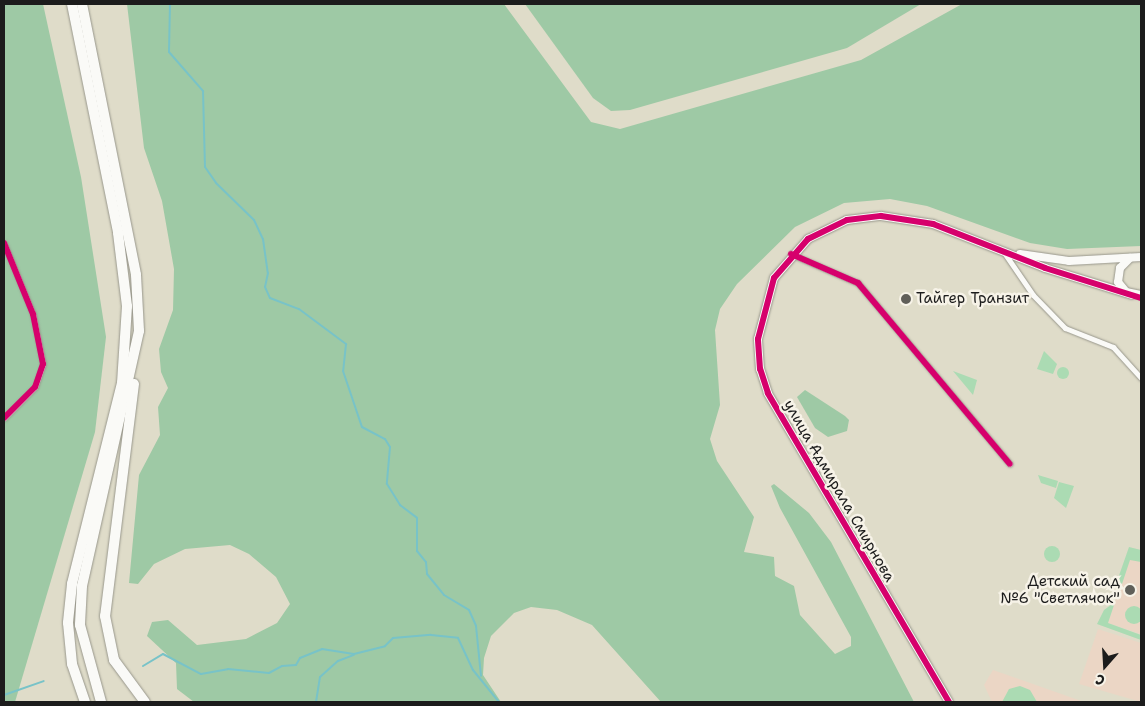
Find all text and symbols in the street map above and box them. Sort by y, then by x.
place label: Тайгер Транзит [916,290,1029,308]
marker: Тайгер Транзит [900,293,912,305]
street label: улица Адмирала Смирнова [779,397,899,585]
place label: Детский сад №6 "Светлячок" [1000,572,1120,607]
marker: Детский сад №6 "Светлячок" [1124,584,1136,596]
north arrow [1080,641,1130,691]
text: С [1093,670,1107,690]

